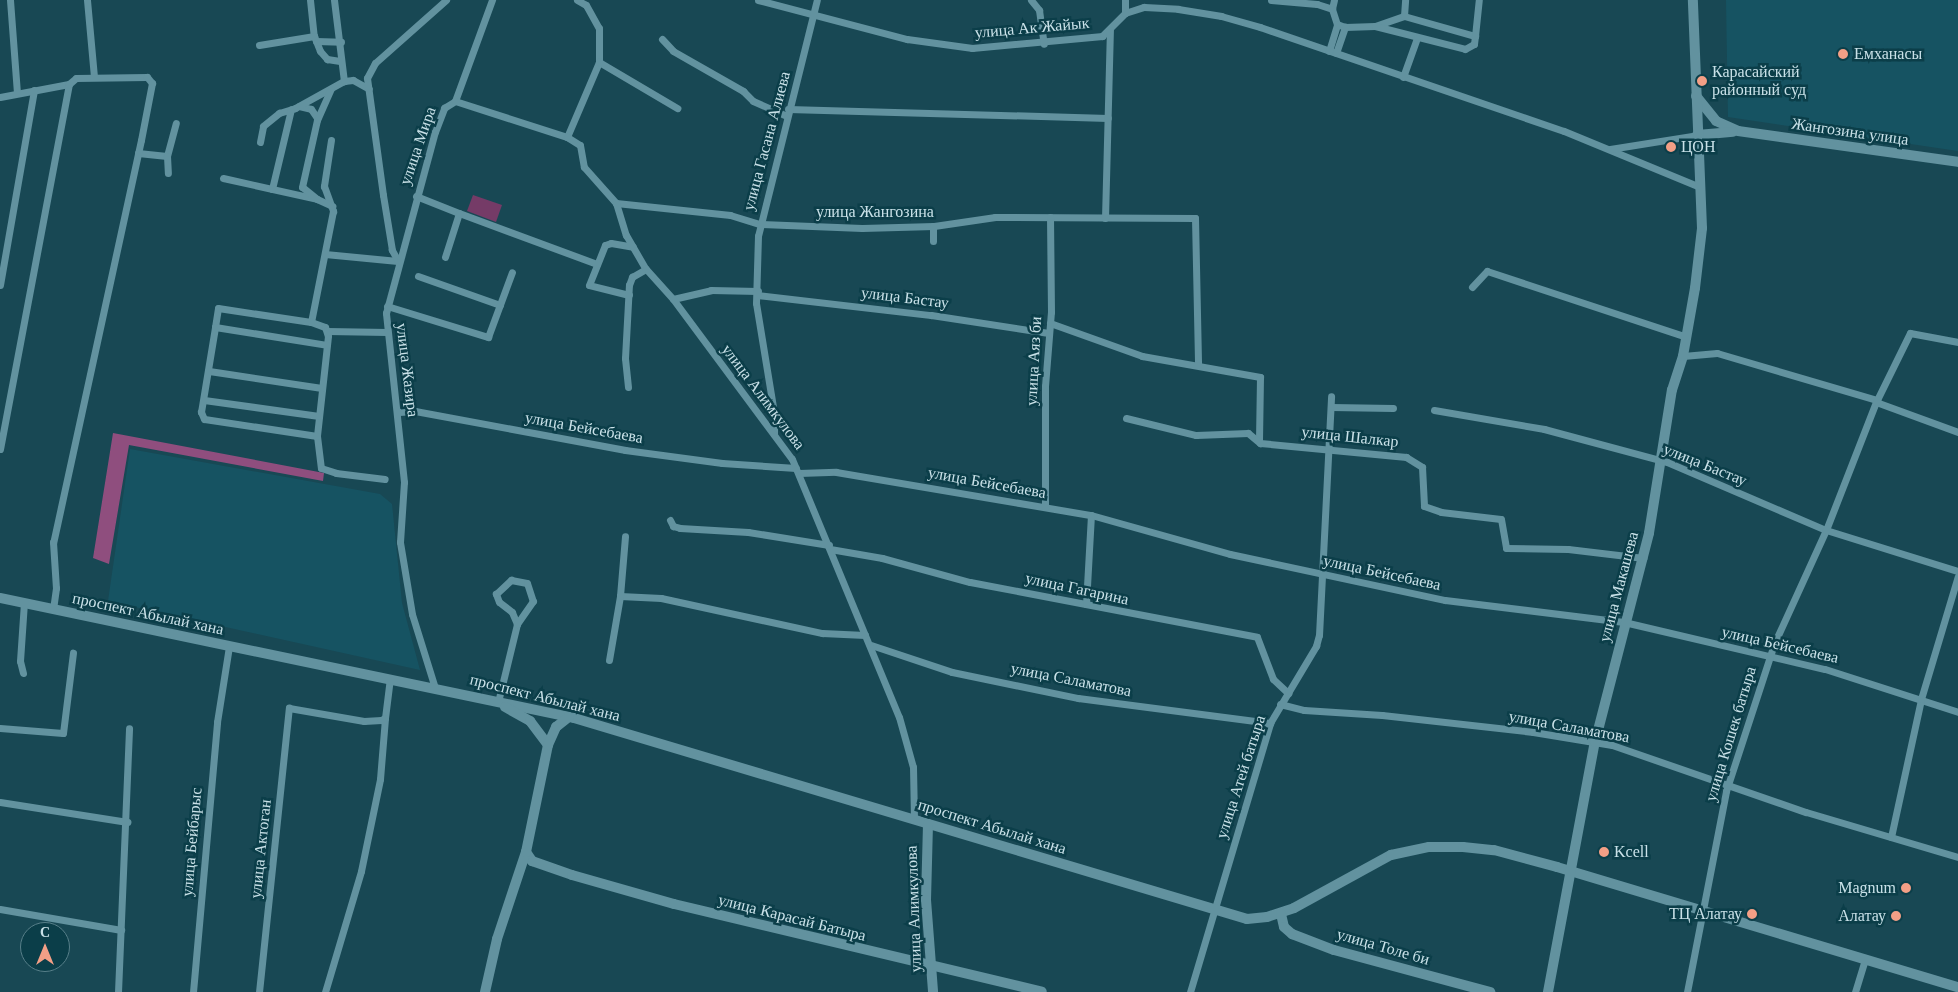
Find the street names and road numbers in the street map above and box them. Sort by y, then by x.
street label: улица Ак Жайык [974,13,1090,43]
street label: улица Гасана Алиева [739,69,795,213]
street label: улица Мира [396,104,440,188]
street label: Жангозина улица [1790,114,1910,150]
street label: улица Жангозина [816,202,934,222]
street label: улица Бастау [860,283,950,313]
street label: улица Аяз би [1022,316,1046,406]
street label: улица Жазира [392,322,422,418]
street label: улица Алимкулова [717,341,809,453]
street label: улица Бейсебаева [523,408,645,448]
street label: улица Шалкар [1301,422,1399,452]
street label: улица Бастау [1660,440,1750,490]
street label: улица Бейсебаева [926,463,1048,503]
street label: улица Макашева [1595,530,1643,644]
street label: улица Бейсебаева [1322,551,1442,595]
street label: улица Гагарина [1023,569,1131,609]
street label: проспект Абылай хана [71,589,225,639]
street label: улица Бейсебаева [1720,622,1840,668]
street label: улица Саламатова [1009,659,1133,701]
street label: улица Кошек батыра [1701,664,1761,804]
street label: проспект Абылай хана [468,670,622,726]
street label: улица Саламатова [1507,707,1631,747]
street label: улица Атей батыра [1212,713,1270,841]
street label: улица Бейбарыс [178,787,206,897]
street label: проспект Абылай хана [916,795,1068,859]
street label: улица Актоган [246,798,276,900]
street label: улица Алимкулова [902,845,926,973]
street label: улица Карасай Батыра [716,890,868,946]
street label: улица Толе би [1334,925,1432,969]

